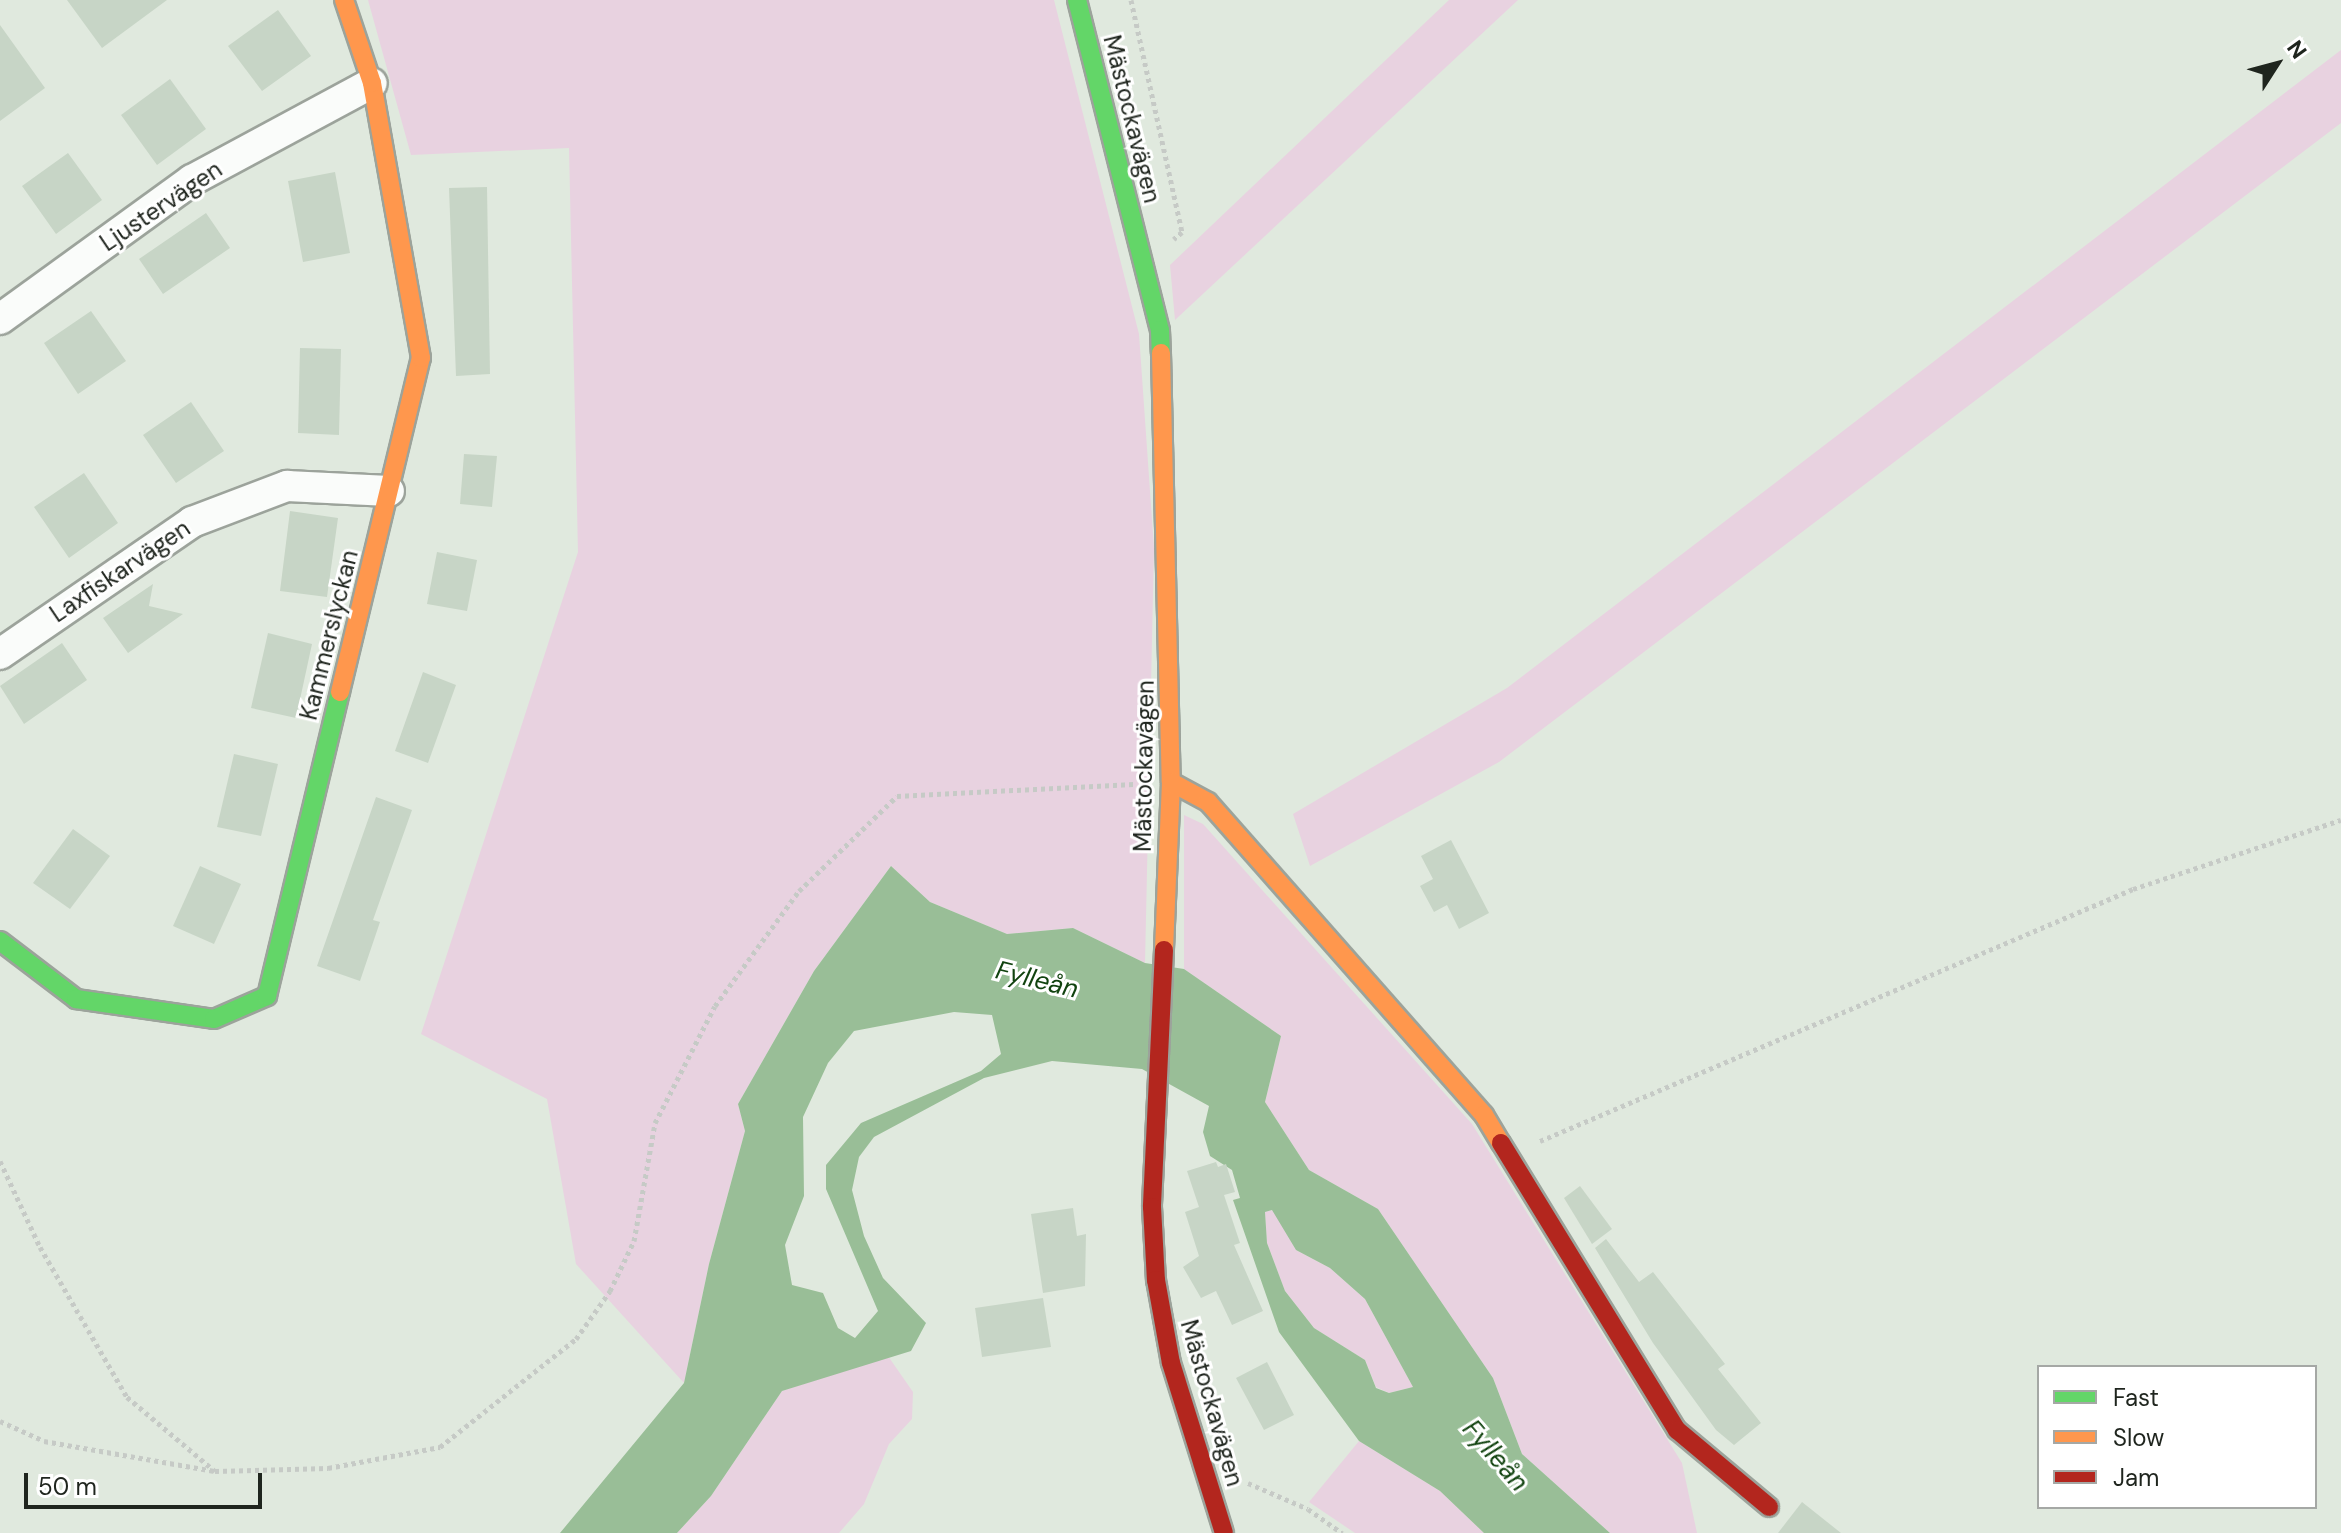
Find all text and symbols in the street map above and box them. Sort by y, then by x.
north arrow [2237,24,2317,104]
street label: Mästockavägen [1097,32,1167,206]
text: N [2280,35,2313,65]
street label: Ljustervägen [95,155,227,257]
street label: Laxfiskarvägen [45,514,195,628]
street label: Kammerslyckan [294,547,364,723]
street label: Mästockavägen [1128,680,1160,852]
water label: Fylleån [992,955,1082,1005]
street label: Mästockavägen [1174,1316,1250,1490]
legend [2037,1365,2317,1509]
text: Fast [2113,1382,2159,1413]
water label: Fylleån [1456,1414,1534,1498]
text: Slow [2113,1422,2164,1453]
scale bar [28,1457,266,1507]
text: Jam [2113,1462,2159,1493]
text: 50 m [38,1471,97,1502]

